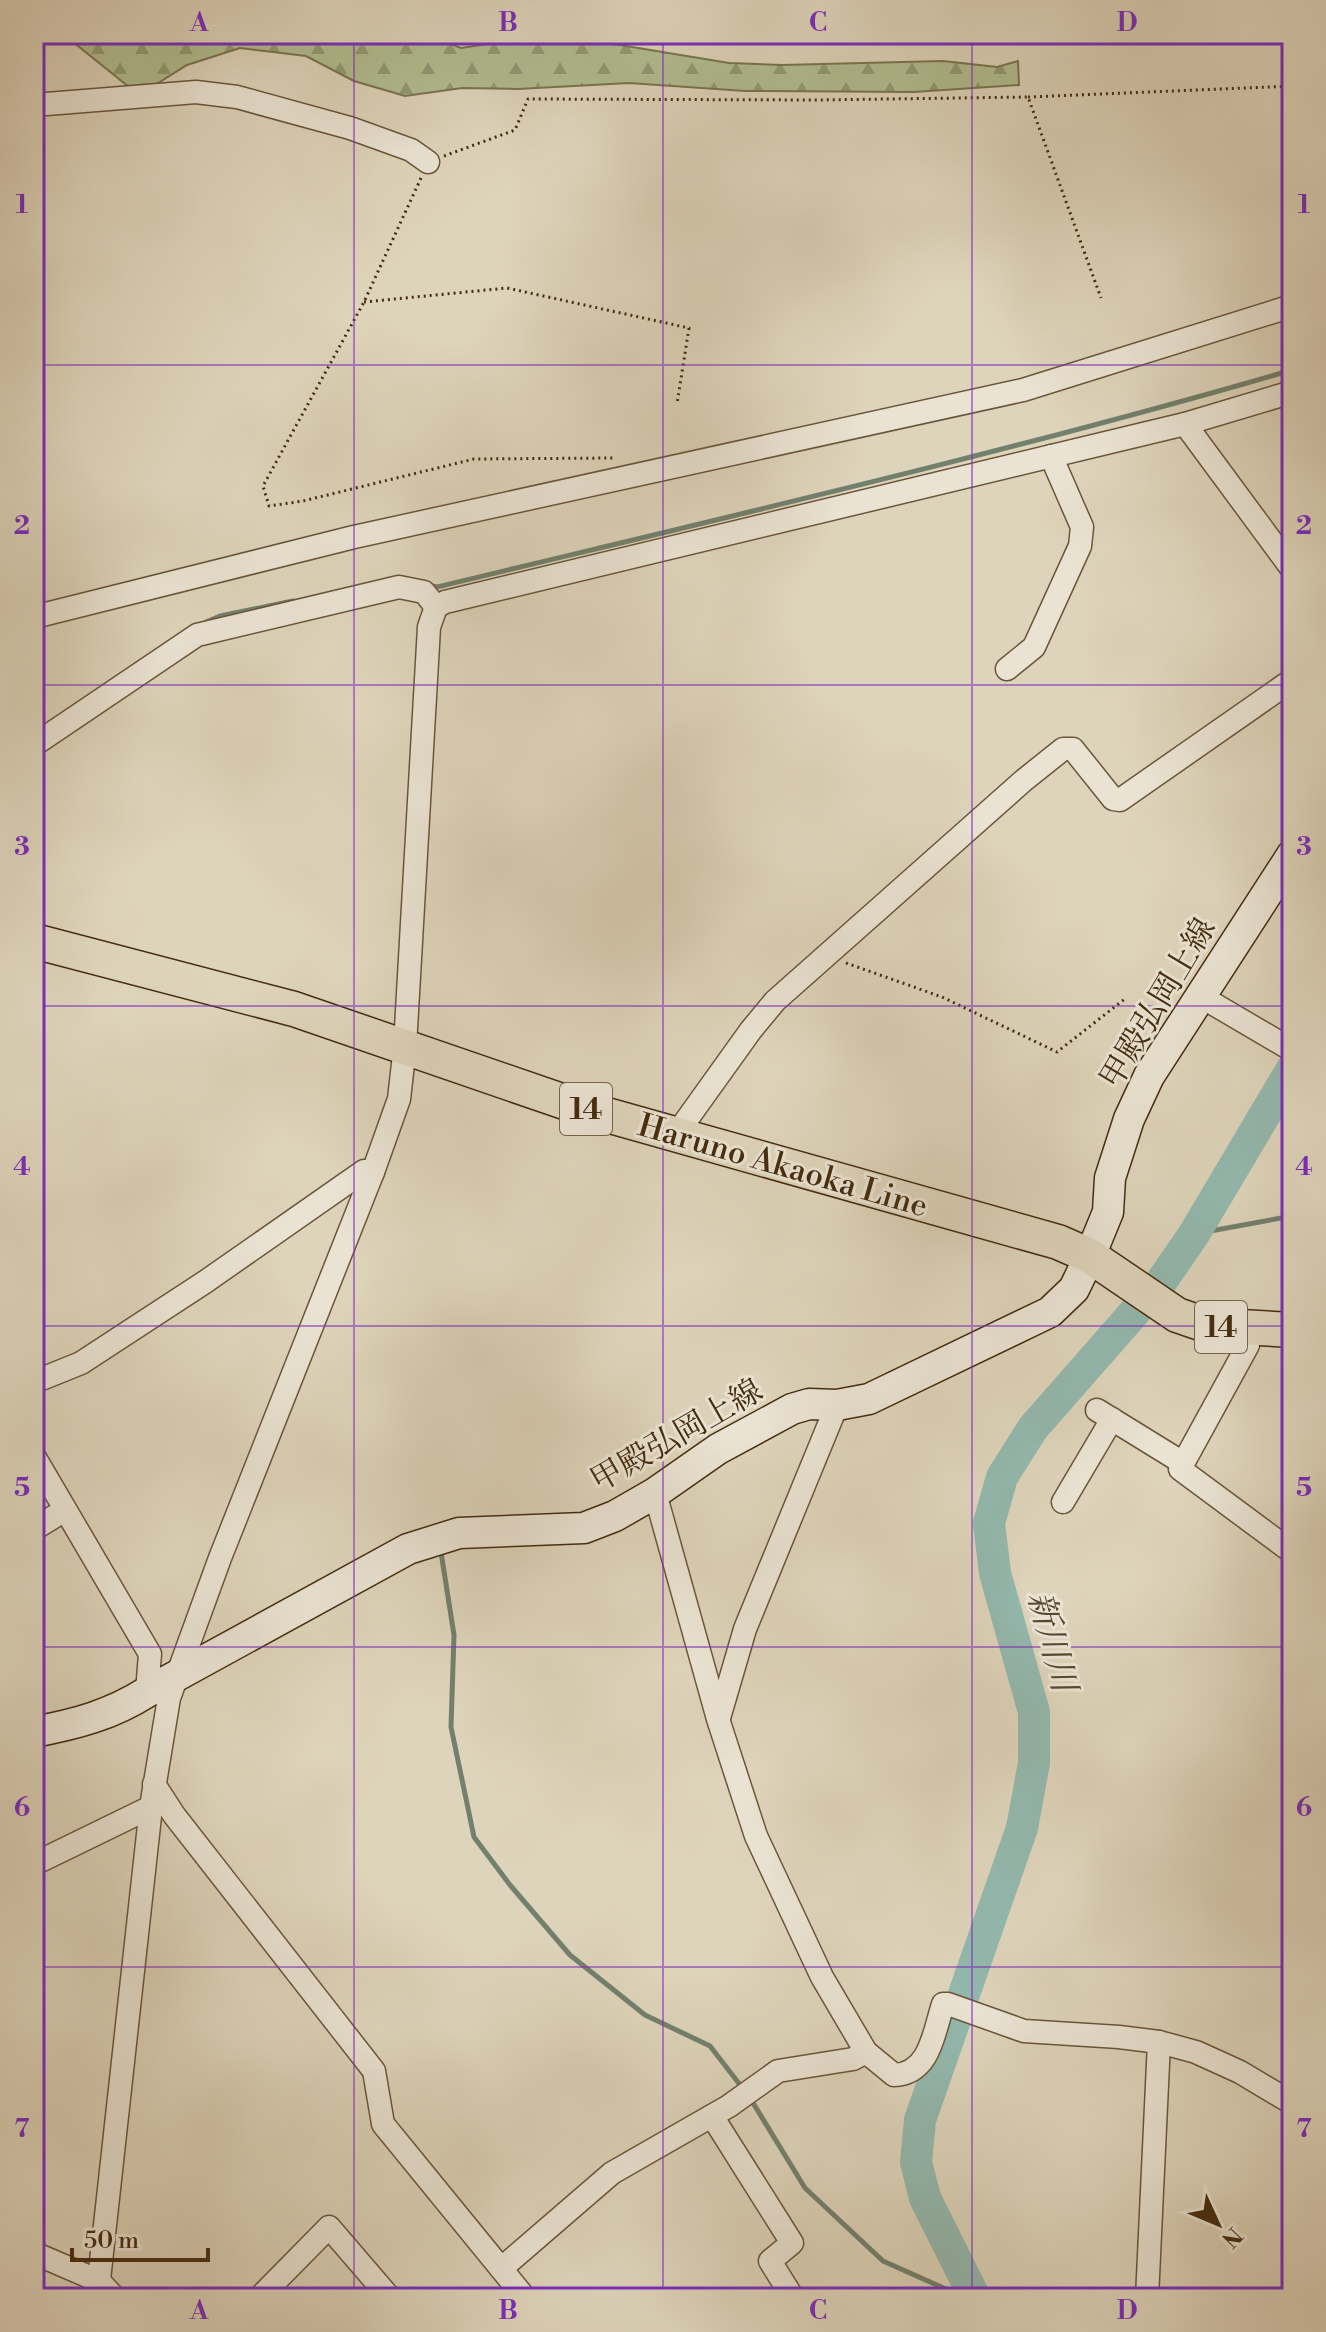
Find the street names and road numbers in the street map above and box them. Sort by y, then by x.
street label: 甲殿弘岡上線 [1091,911,1224,1096]
road number: 14 [560,1083,612,1135]
street label: Haruno Akaoka Line [633,1105,932,1227]
road number: 14 [1195,1301,1247,1353]
street label: 甲殿弘岡上線 [583,1371,770,1501]

